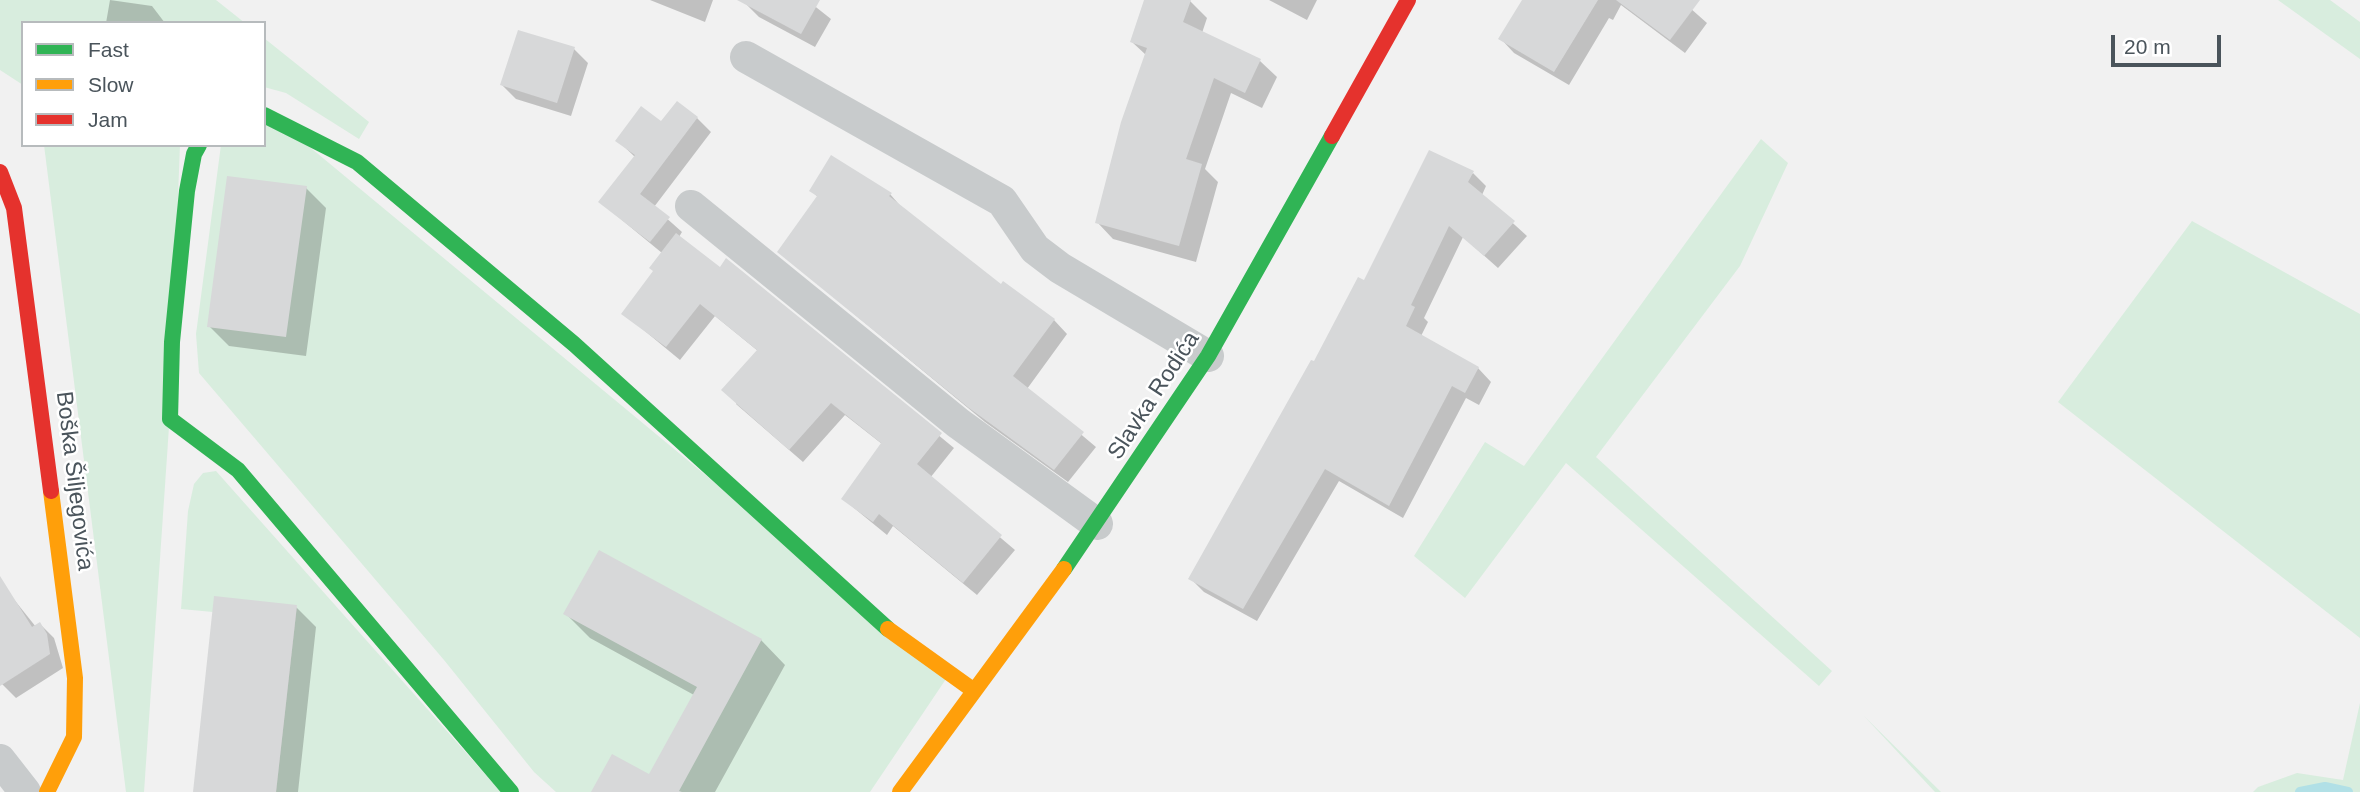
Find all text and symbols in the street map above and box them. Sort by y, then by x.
legend [21,21,266,147]
scale bar [2115,21,2225,65]
text: 20 m [2124,35,2171,58]
text: Fast [88,38,129,61]
text: Slow [88,73,134,96]
text: Jam [88,108,128,131]
street label: Slavka Rodića [1102,327,1206,465]
street label: Boška Šiljegovića [49,390,99,572]

